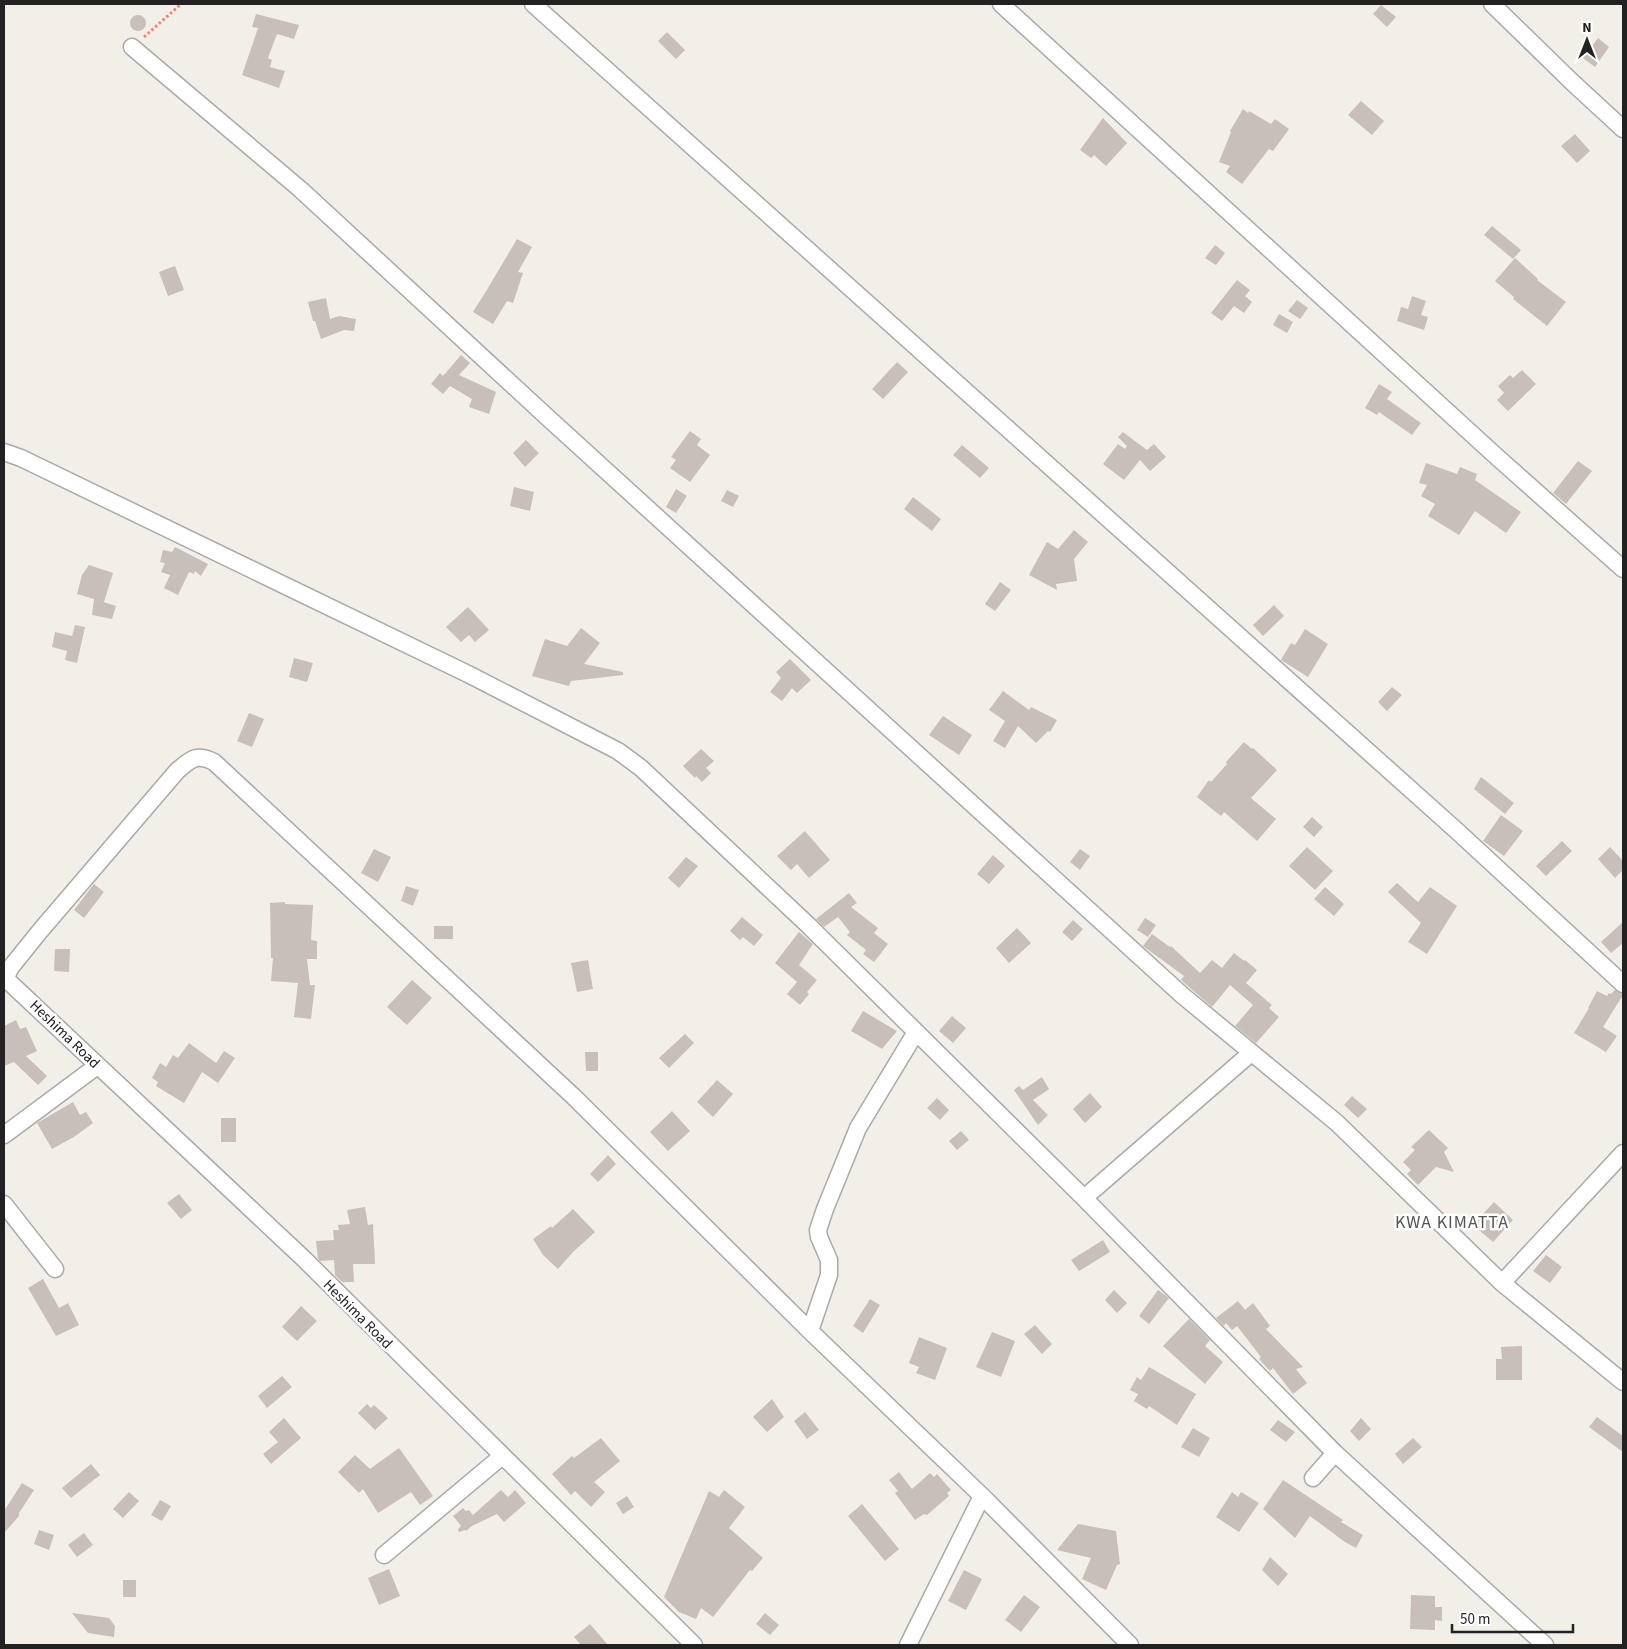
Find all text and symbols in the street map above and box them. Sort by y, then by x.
north arrow [1562,15,1612,65]
text: N [1582,18,1592,38]
street label: Heshima Road [25,995,105,1073]
district label: KWA KIMATTA [1395,1210,1509,1235]
street label: Heshima Road [318,1275,397,1354]
scale bar [1452,1602,1573,1634]
text: 50 m [1460,1609,1490,1630]

